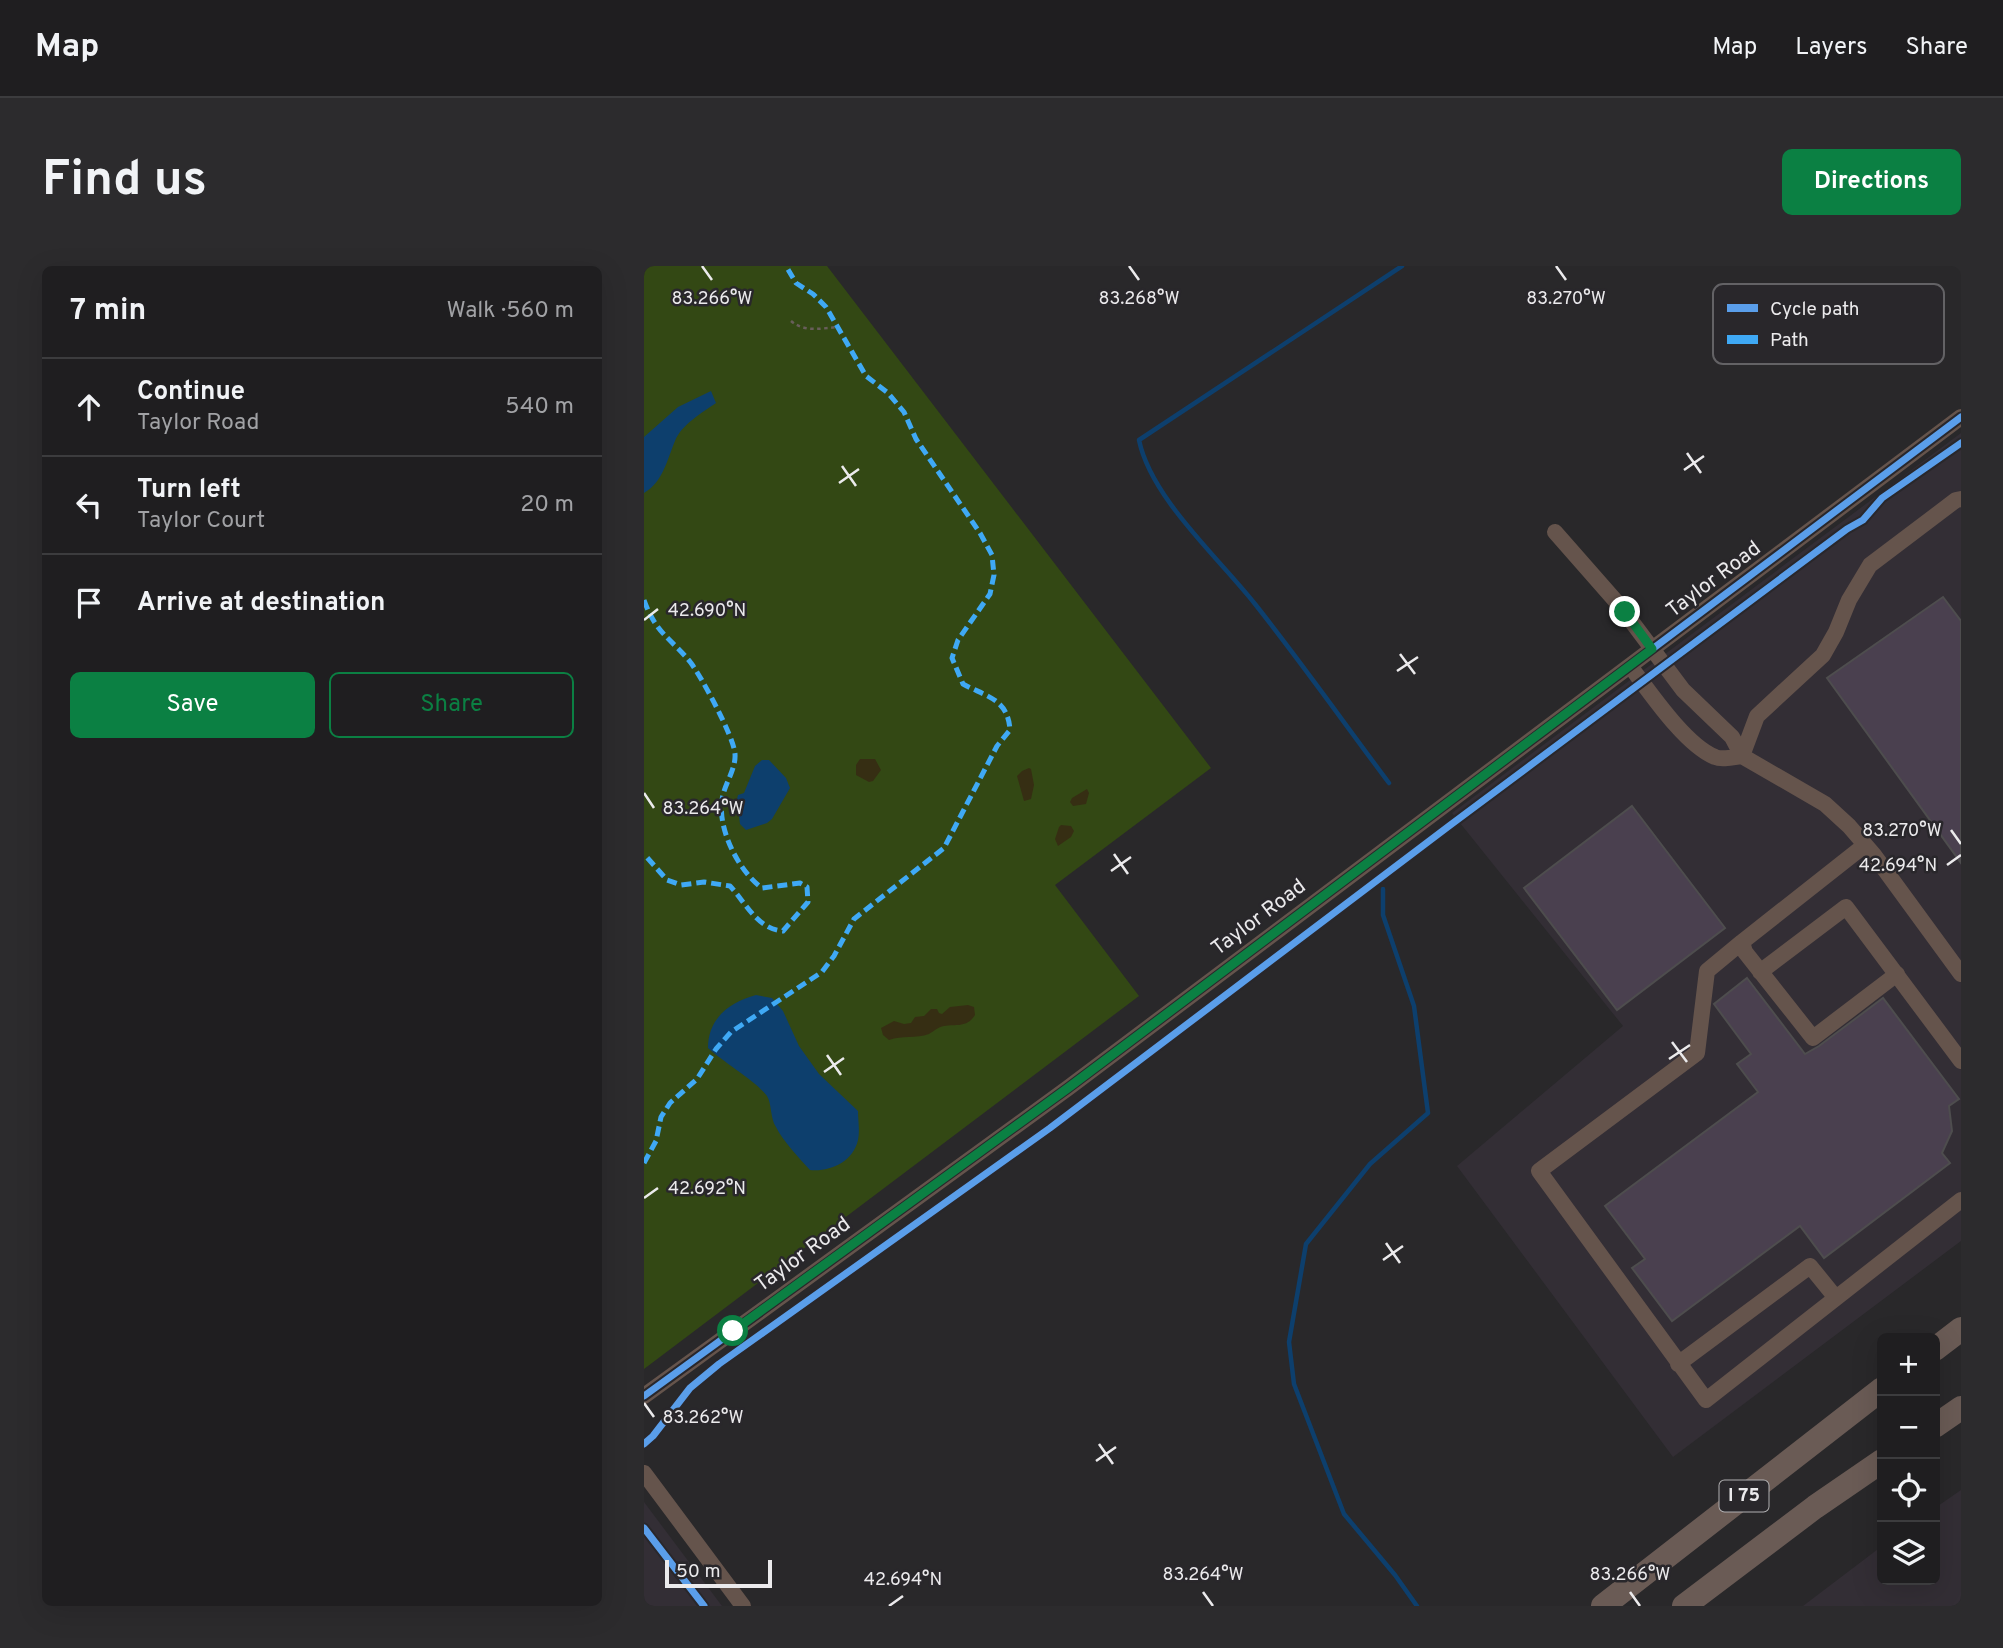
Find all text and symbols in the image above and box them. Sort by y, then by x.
text: Map [35,27,99,69]
text: Map [1712,33,1757,63]
text: Layers [1795,33,1867,63]
text: Share [1905,33,1968,63]
button: Directions [1782,149,1961,215]
text: Find us [42,151,207,213]
legend [1713,284,1944,364]
text: 83.266°W [672,288,752,311]
text: 83.268°W [1098,288,1180,311]
text: 83.270°W [1526,288,1606,311]
text: 7 min [70,293,146,330]
text: Walk · 560 m [446,297,574,326]
text: Cycle path [1770,298,1859,322]
text: Path [1770,329,1809,353]
text: Continue [137,376,245,409]
icon: ahead [70,388,108,426]
text: 540 m [505,393,574,422]
text: Taylor Road [137,409,259,438]
text: Turn left [137,474,241,507]
icon: left [70,486,108,524]
text: 20 m [520,491,574,520]
text: Taylor Court [137,507,265,536]
street label: Taylor Road [1661,536,1767,624]
icon: arrive [70,584,108,622]
text: Arrive at destination [137,587,385,620]
route end [1609,596,1640,627]
text: 42.690°N [668,600,746,623]
button: Save [70,672,315,738]
button: Share [329,672,574,738]
text: 83.264°W [662,798,744,821]
text: 83.270°W [1862,820,1942,843]
text: 42.694°N [1859,855,1937,878]
street label: Taylor Road [1206,874,1312,962]
text: 42.692°N [668,1178,746,1201]
street label: Taylor Road [750,1211,856,1299]
route start [717,1315,748,1346]
map controls [1877,1333,1940,1585]
button: + [1877,1333,1940,1396]
button: − [1877,1396,1940,1459]
text: 83.262°W [662,1407,744,1430]
button: locate [1877,1459,1940,1522]
road number: I 75 [1720,1480,1768,1512]
button: layers [1877,1522,1940,1585]
scale bar [665,1557,772,1589]
text: 50 m [676,1560,721,1584]
text: 83.264°W [1162,1564,1244,1587]
text: 83.266°W [1590,1564,1670,1587]
text: 42.694°N [864,1569,942,1592]

